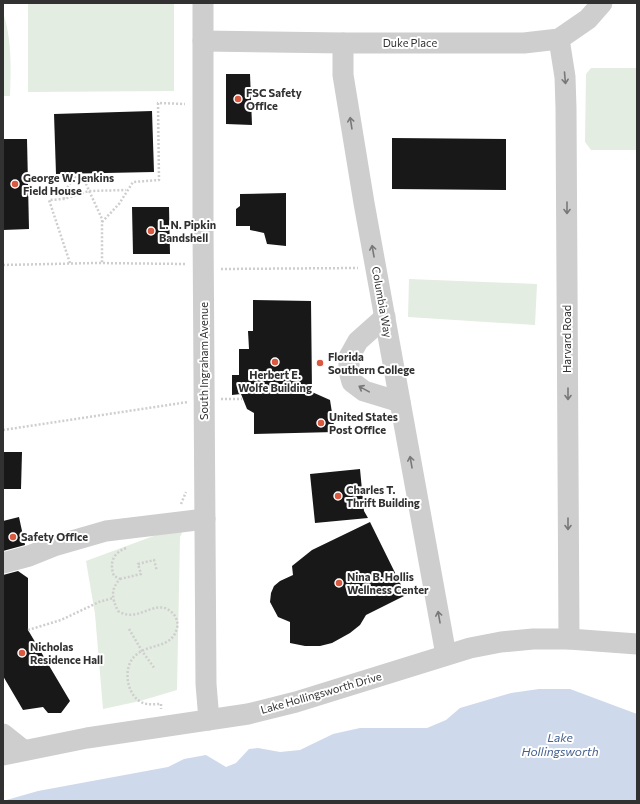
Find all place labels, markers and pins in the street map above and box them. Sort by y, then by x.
place label: FSC Safety Office [246,86,302,112]
marker: FSC Safety Office [233,94,243,104]
place label: George W. Jenkins Field House [23,171,114,197]
marker: George W. Jenkins Field House [10,179,20,189]
place label: L. N. Pipkin Bandshell [159,218,216,244]
marker: L. N. Pipkin Bandshell [146,226,156,236]
place label: Florida Southern College [328,350,415,376]
marker: Herbert E. Wolfe Building [270,357,280,367]
marker: Florida Southern College [315,358,325,368]
place label: Herbert E. Wolfe Building [238,368,312,394]
place label: United States Post Office [329,410,398,436]
marker: United States Post Office [316,418,326,428]
place label: Charles T. Thrift Building [346,483,420,509]
marker: Charles T. Thrift Building [333,491,343,501]
place label: Safety Office [21,530,88,543]
marker: Safety Office [8,532,18,542]
place label: Nina B. Hollis Wellness Center [347,570,429,596]
marker: Nina B. Hollis Wellness Center [334,578,344,588]
place label: Nicholas Residence Hall [30,640,103,666]
marker: Nicholas Residence Hall [17,648,27,658]

